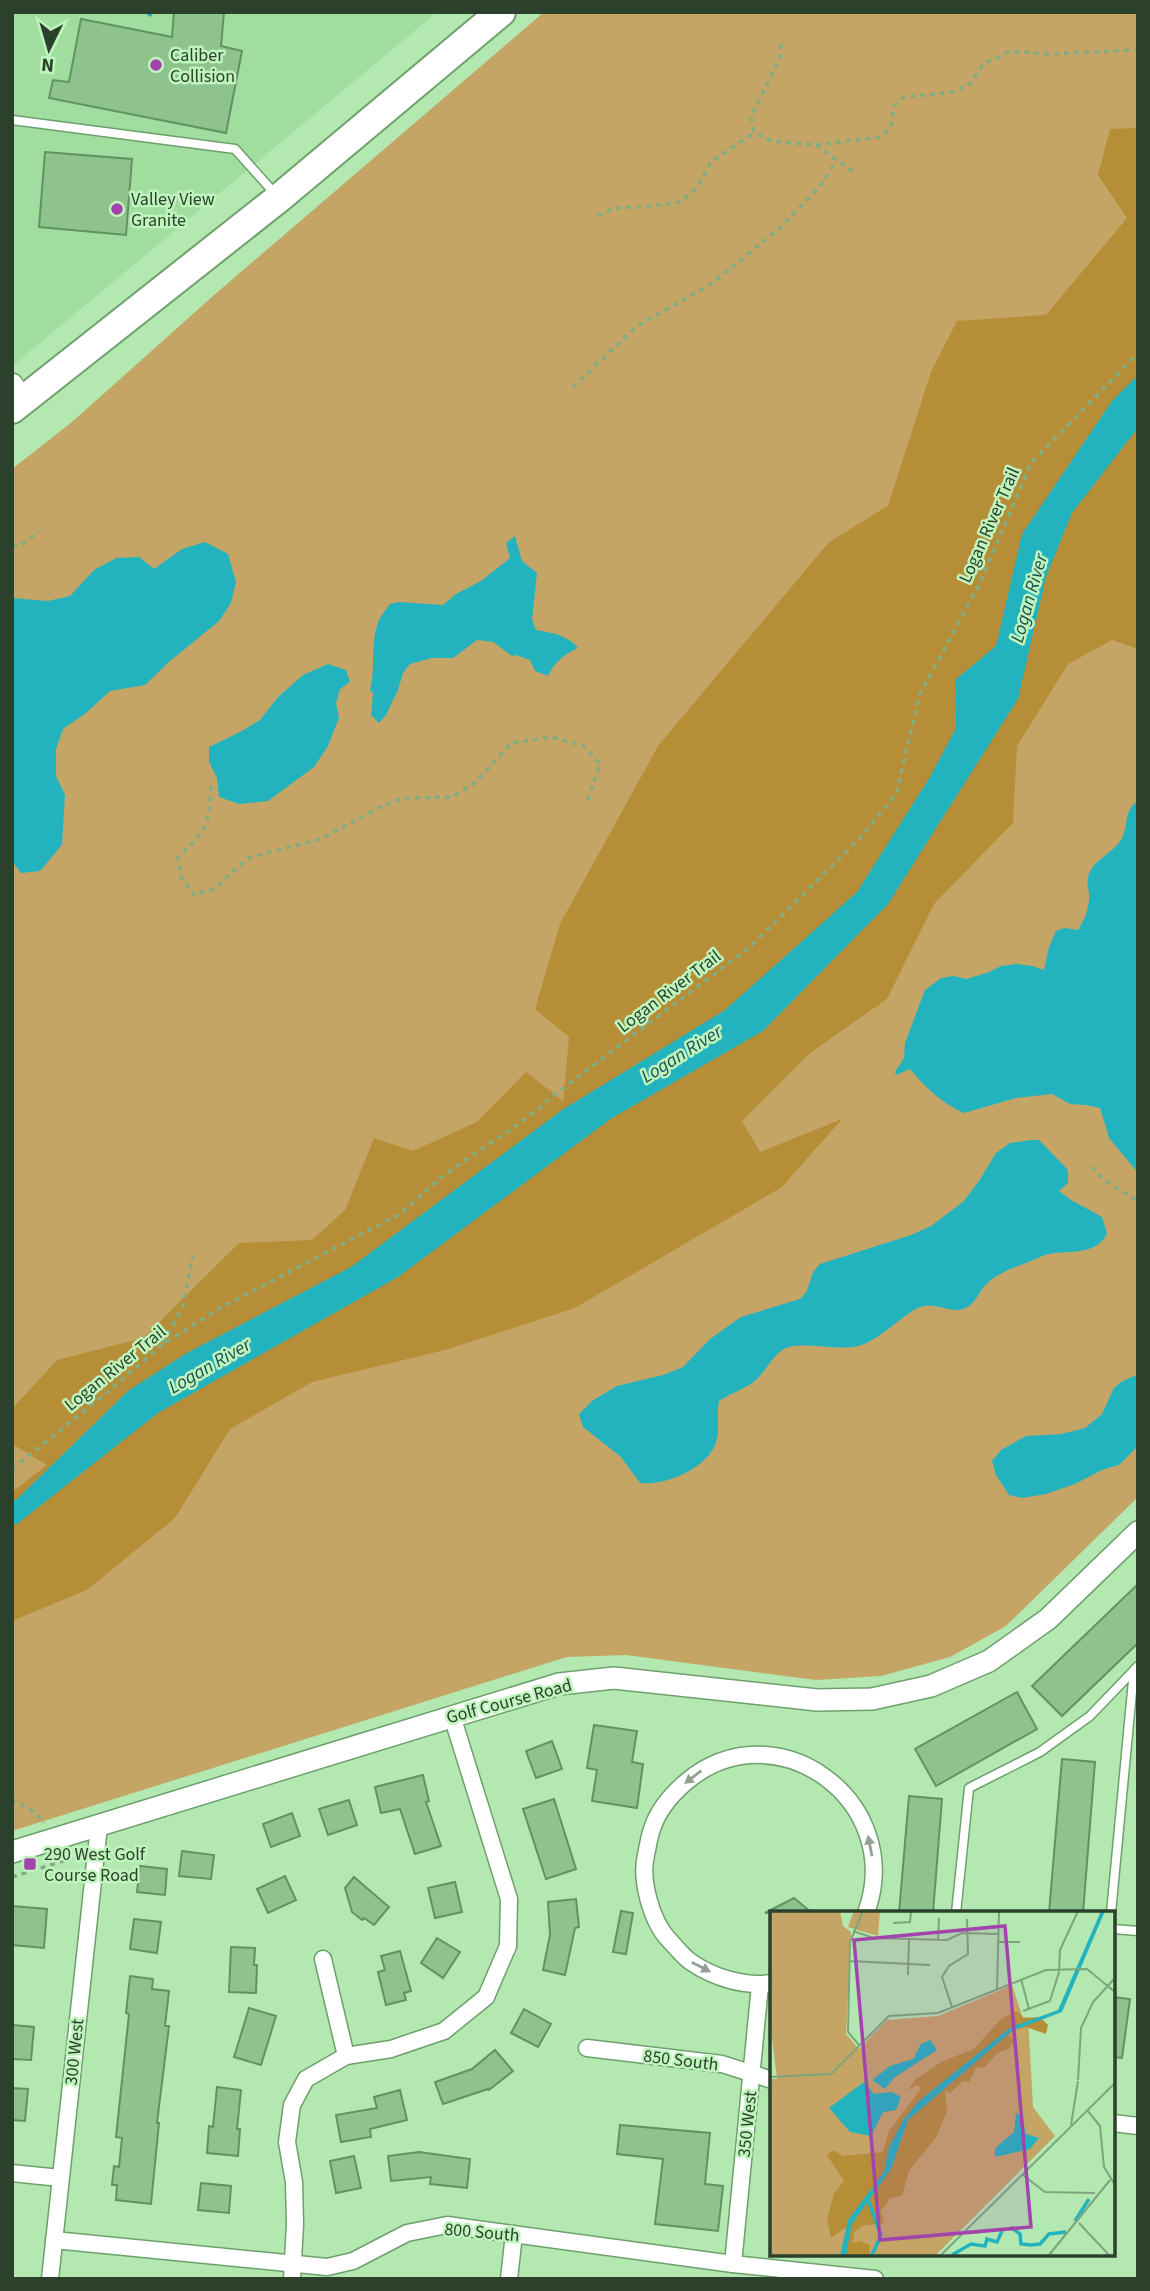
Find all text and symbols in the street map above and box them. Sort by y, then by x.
north arrow [14,14,84,84]
place label: Caliber Collision [170,43,235,89]
text: N [40,50,55,78]
marker: Caliber Collision [148,57,164,73]
place label: Valley View Granite [131,187,215,233]
marker: Valley View Granite [109,201,125,217]
street label: Logan River Trail [953,463,1026,587]
water label: Logan River [1004,549,1055,646]
street label: Logan River Trail [612,944,726,1039]
water label: Logan River [636,1018,729,1090]
street label: Logan River Trail [59,1320,171,1417]
water label: Logan River [163,1331,257,1401]
street label: Golf Course Road [444,1673,575,1730]
one-way arrow [685,1770,703,1785]
one-way arrow [865,1835,876,1857]
place label: 290 West Golf Course Road [44,1842,146,1888]
marker: 290 West Golf Course Road [22,1856,38,1872]
inset map [770,1911,1115,2256]
one-way arrow [691,1961,711,1973]
street label: 300 West [59,2018,90,2087]
street label: 850 South [642,2043,720,2078]
street label: 350 West [732,2090,763,2159]
street label: 800 South [443,2217,521,2248]

